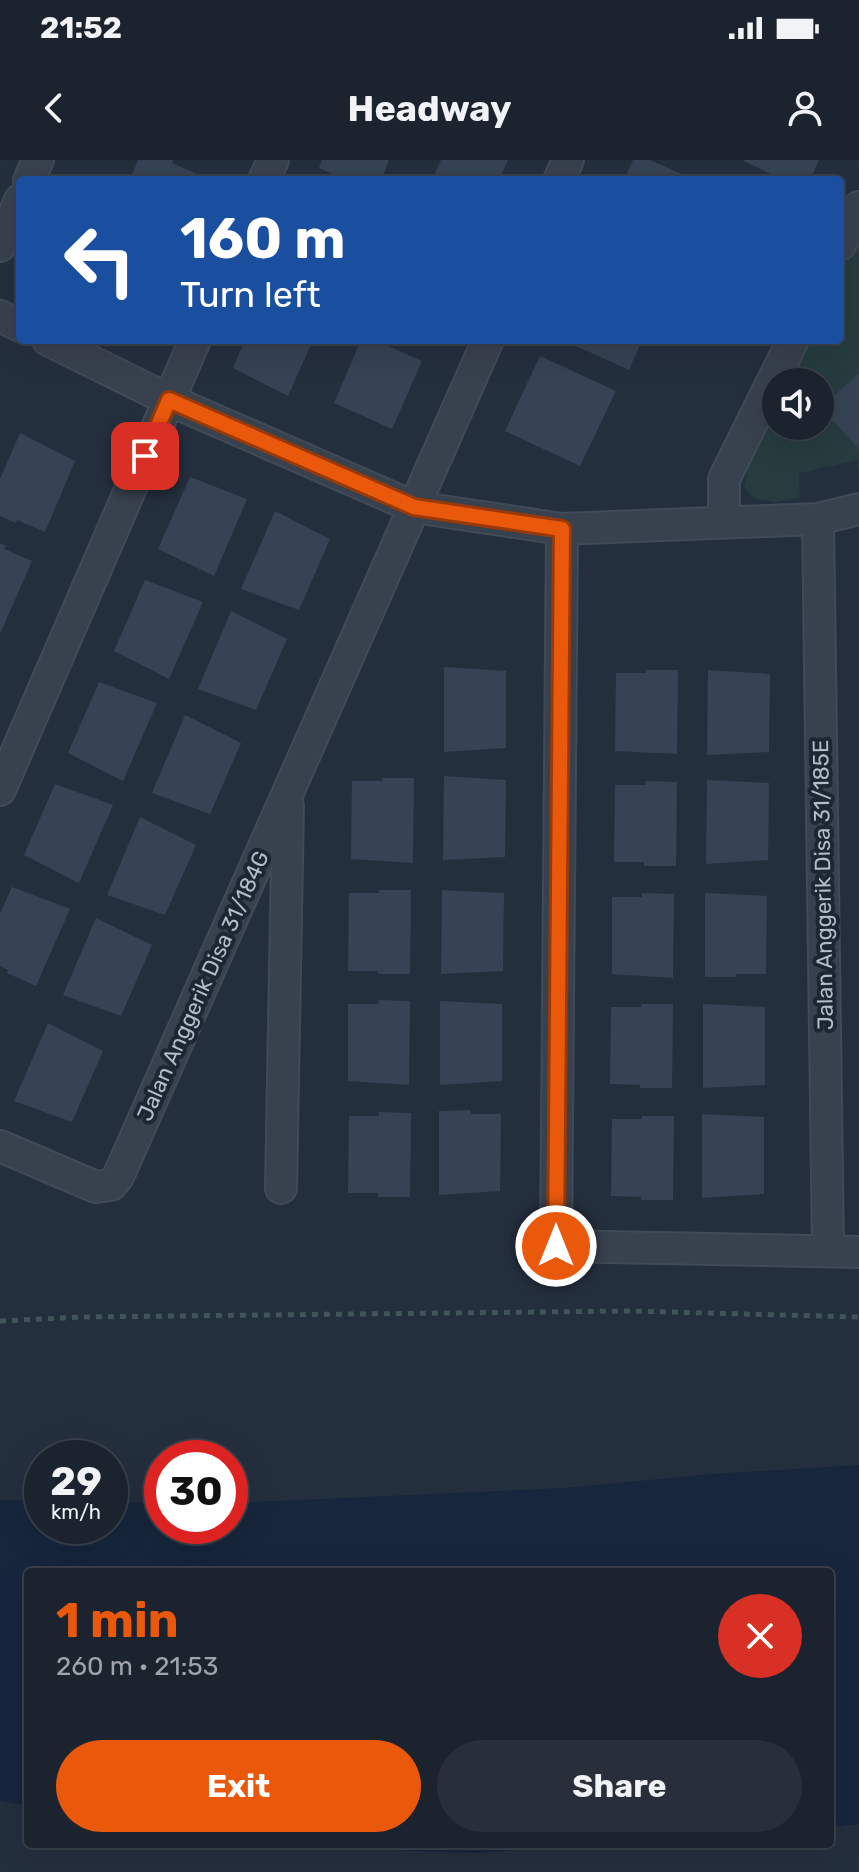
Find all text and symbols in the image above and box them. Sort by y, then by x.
text: 21:52 [40,10,122,46]
icon: back [32,86,76,130]
icon: person [783,86,827,130]
text: Headway [348,87,511,130]
text: 160 m [180,206,346,272]
icon: left [48,208,152,312]
text: Turn left [180,273,321,316]
map controls [762,368,834,440]
button: sound [762,368,834,440]
pin [111,422,179,490]
icon: arrive [123,434,167,478]
street label: Jalan Anggerik Disa 31/185E [807,740,839,1030]
street label: Jalan Anggerik Disa 31/184G [131,847,275,1125]
position arrow [514,1204,598,1288]
speed limit sign: 30 [144,1440,248,1544]
text: 29 [50,1458,102,1505]
text: km/h [51,1500,101,1524]
text: 1 min [56,1592,179,1649]
button: close [718,1594,802,1678]
text: 260 m · 21:53 [56,1651,218,1682]
button: Exit [56,1740,421,1832]
button: Share [437,1740,802,1832]

